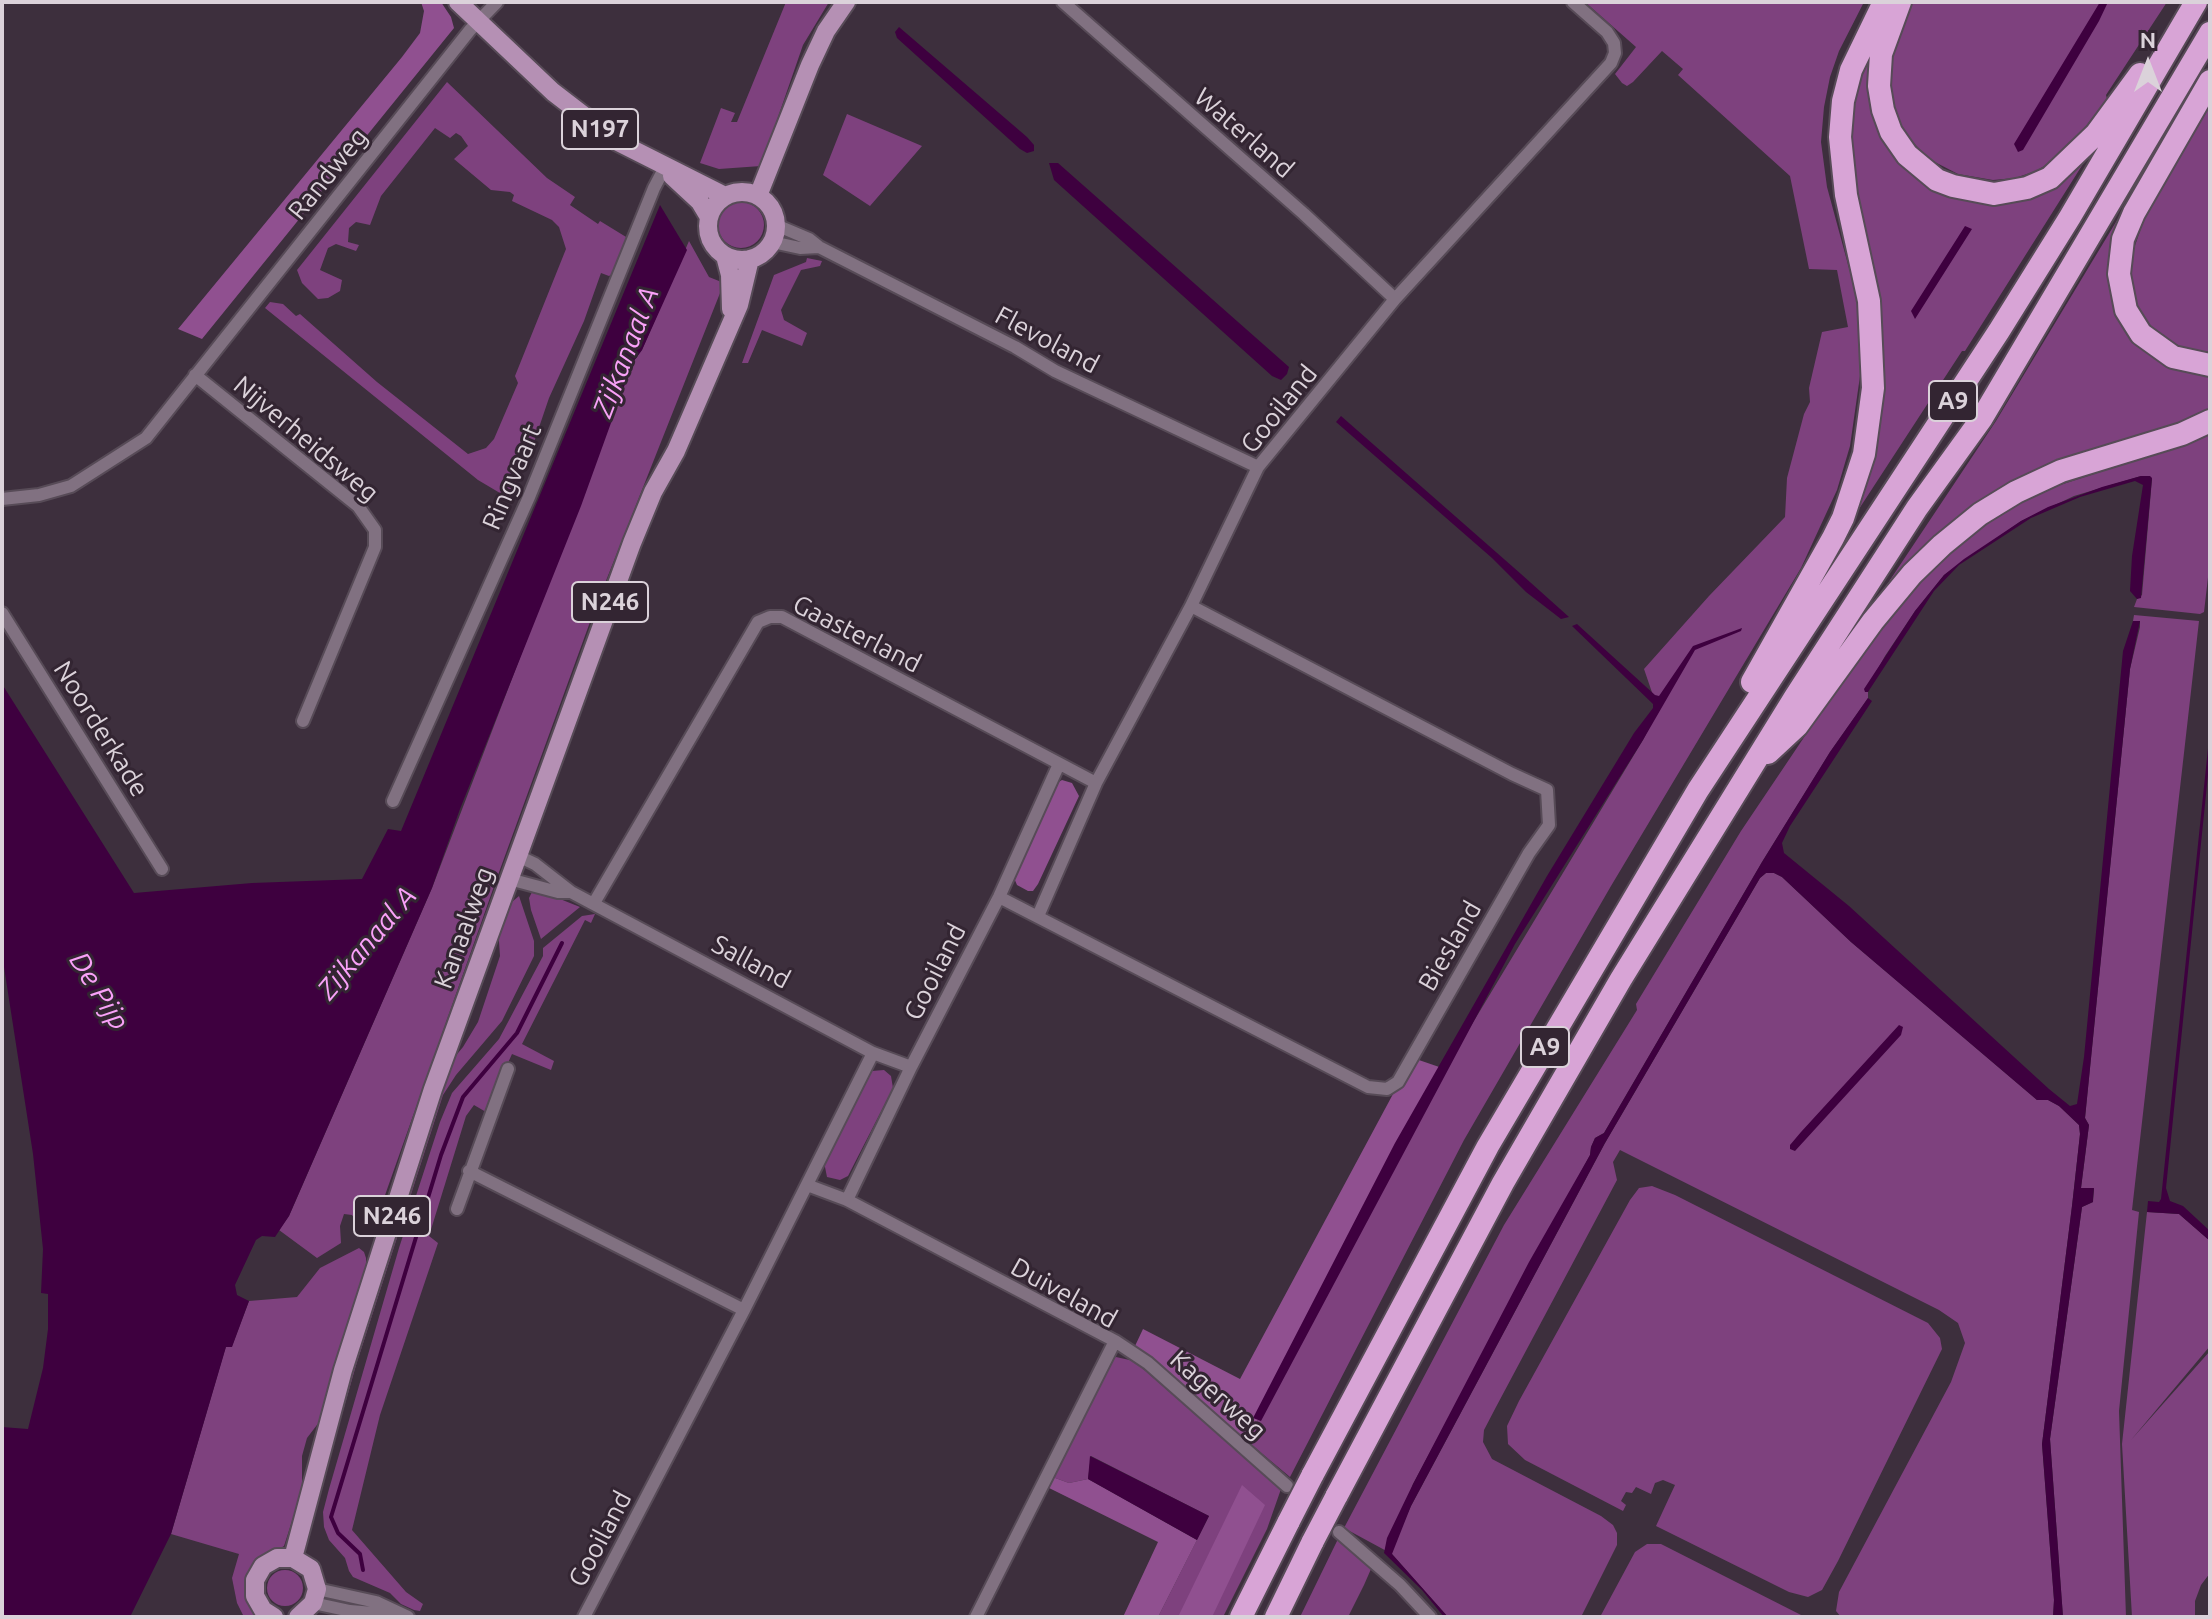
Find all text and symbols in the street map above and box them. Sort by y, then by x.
north arrow [2108,24,2188,104]
text: N [2140,27,2156,52]
street label: Waterland [1188,81,1300,185]
road number: N197 [562,109,638,149]
street label: Randweg [282,122,374,226]
water label: Zijkanaal A [586,282,666,422]
street label: Flevoland [990,300,1104,380]
street label: Gooiland [1234,359,1324,459]
street label: Nijverheidsweg [227,369,385,509]
road number: A9 [1929,381,1977,421]
street label: Ringvaart [476,419,548,535]
road number: N246 [572,582,648,622]
street label: Gaasterland [788,588,926,680]
street label: Noorderkade [47,655,155,803]
street label: Kanaalweg [428,863,500,993]
water label: Zijkanaal A [310,880,424,1006]
street label: Biesland [1412,895,1488,997]
street label: Gooiland [897,918,973,1026]
street label: Salland [707,928,795,996]
water label: De Pijp [62,946,136,1036]
road number: A9 [1521,1027,1569,1067]
road number: N246 [354,1196,430,1236]
street label: Duiveland [1005,1251,1123,1335]
street label: Kagerweg [1164,1344,1272,1446]
street label: Gooiland [562,1486,638,1592]

